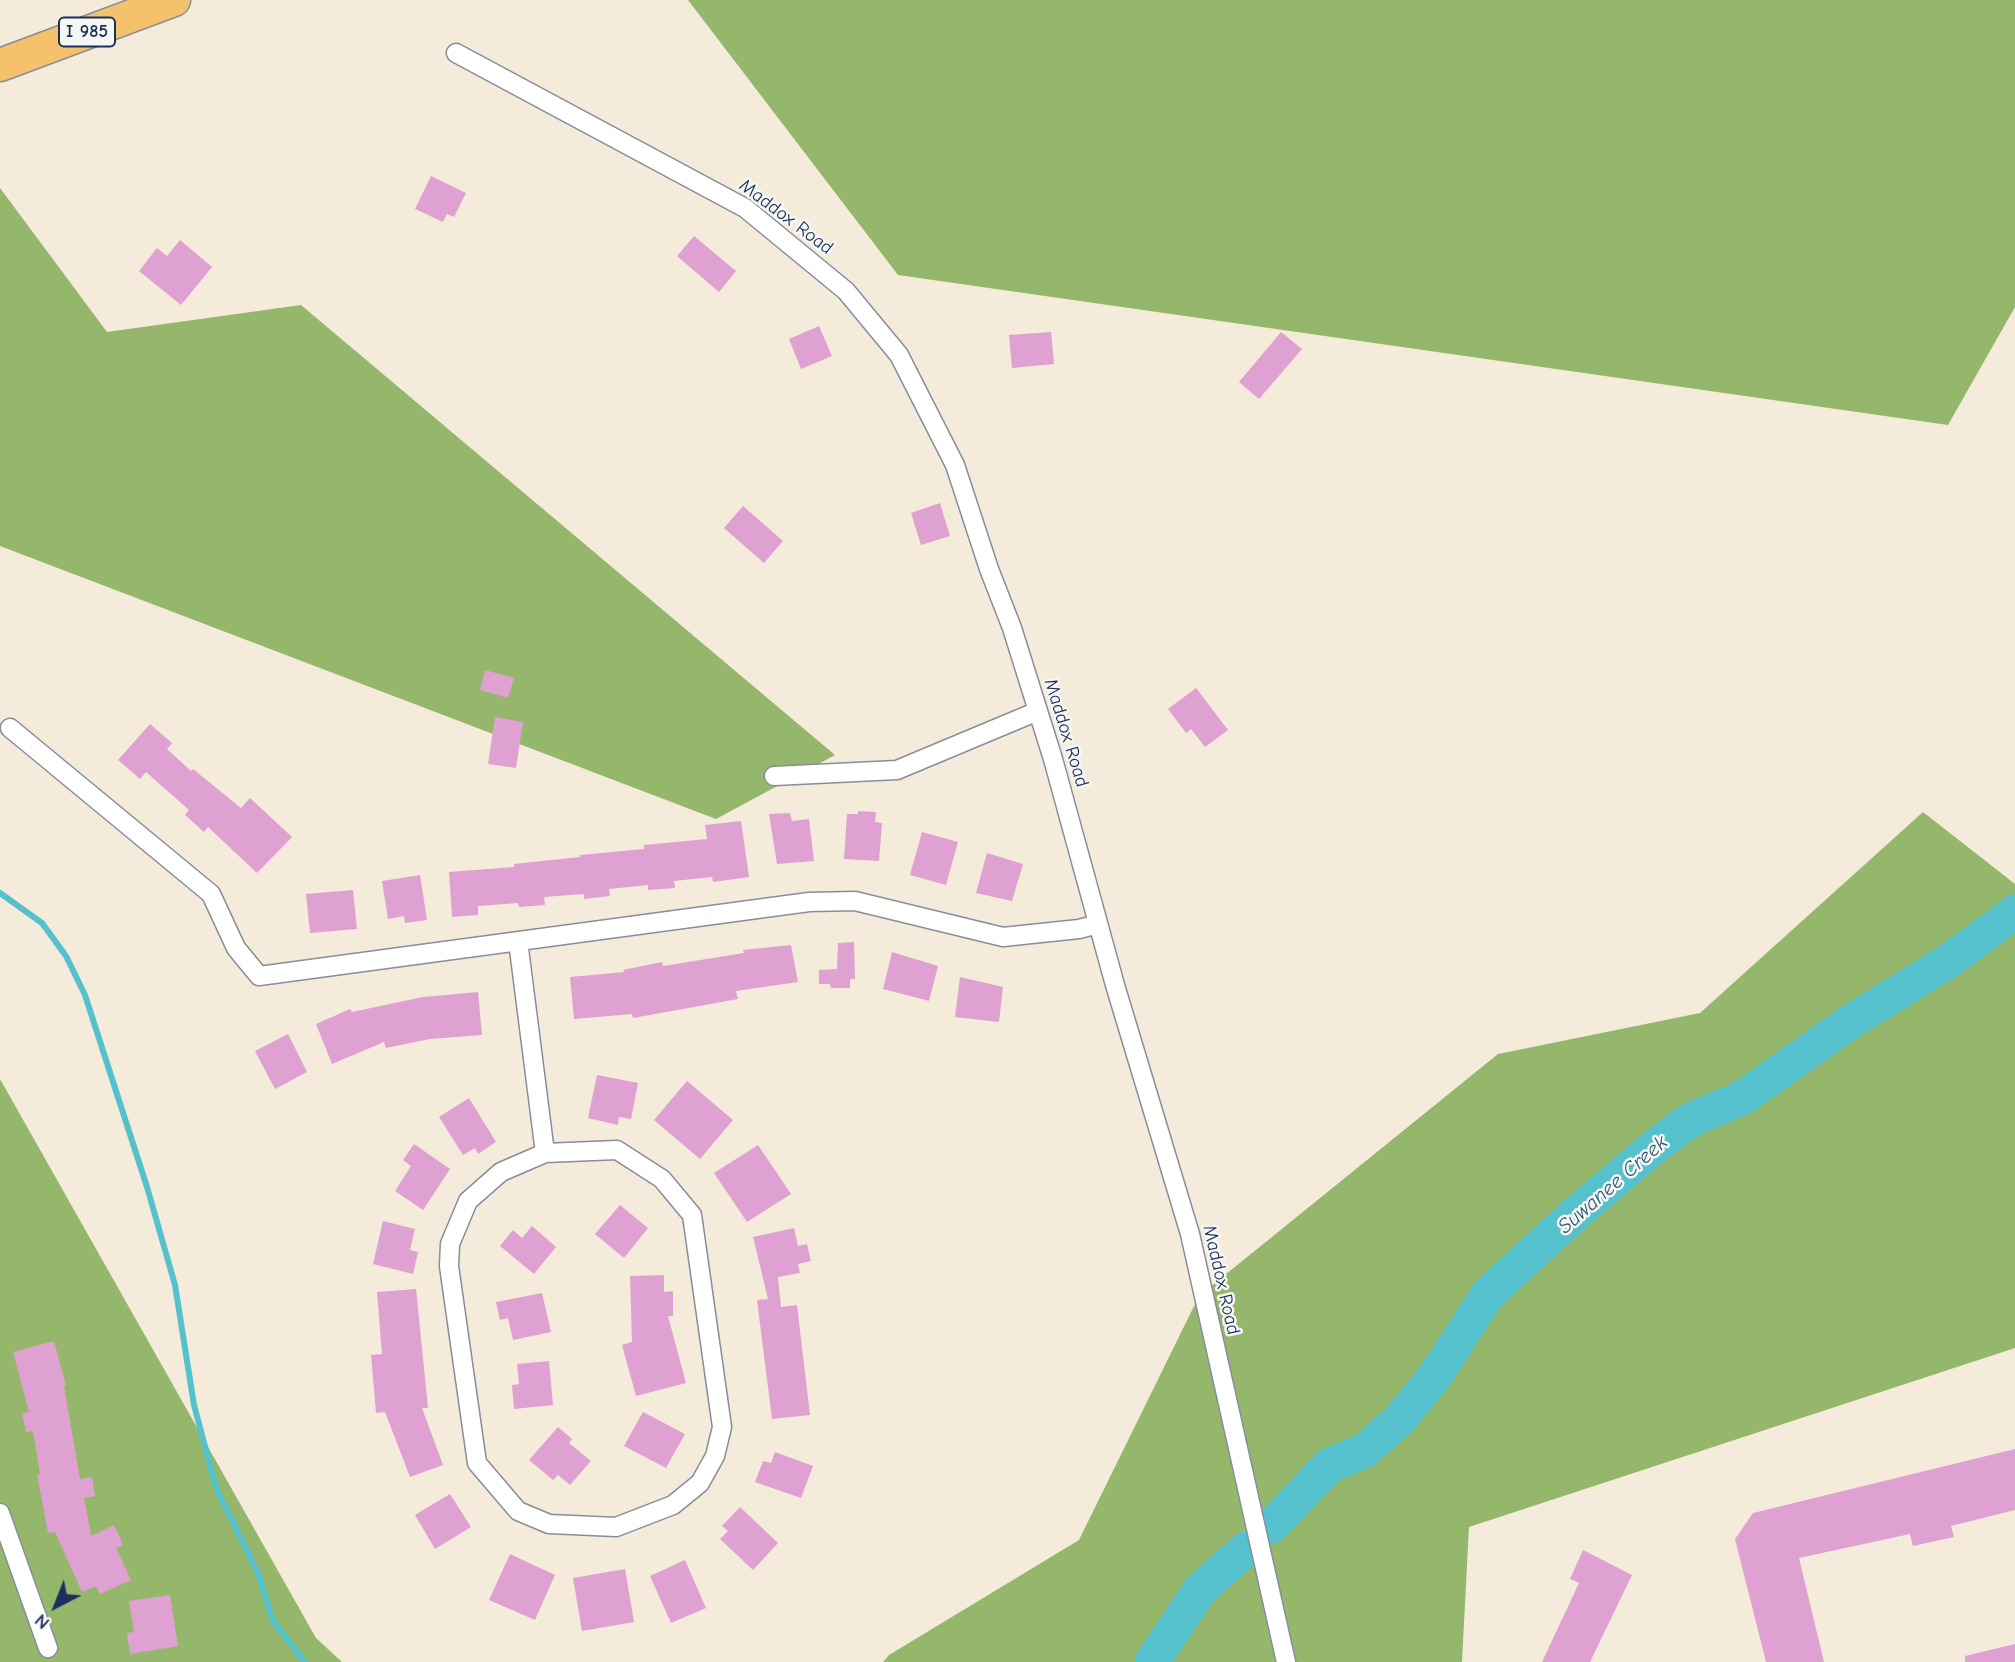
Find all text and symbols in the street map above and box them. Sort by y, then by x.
road number: I 985 [59,17,115,46]
street label: Maddox Road [734,174,838,260]
street label: Maddox Road [1039,676,1093,790]
water label: Suwanee Creek [1553,1130,1673,1240]
street label: Maddox Road [1197,1223,1245,1337]
north arrow [21,1571,91,1641]
text: N [30,1609,54,1634]

